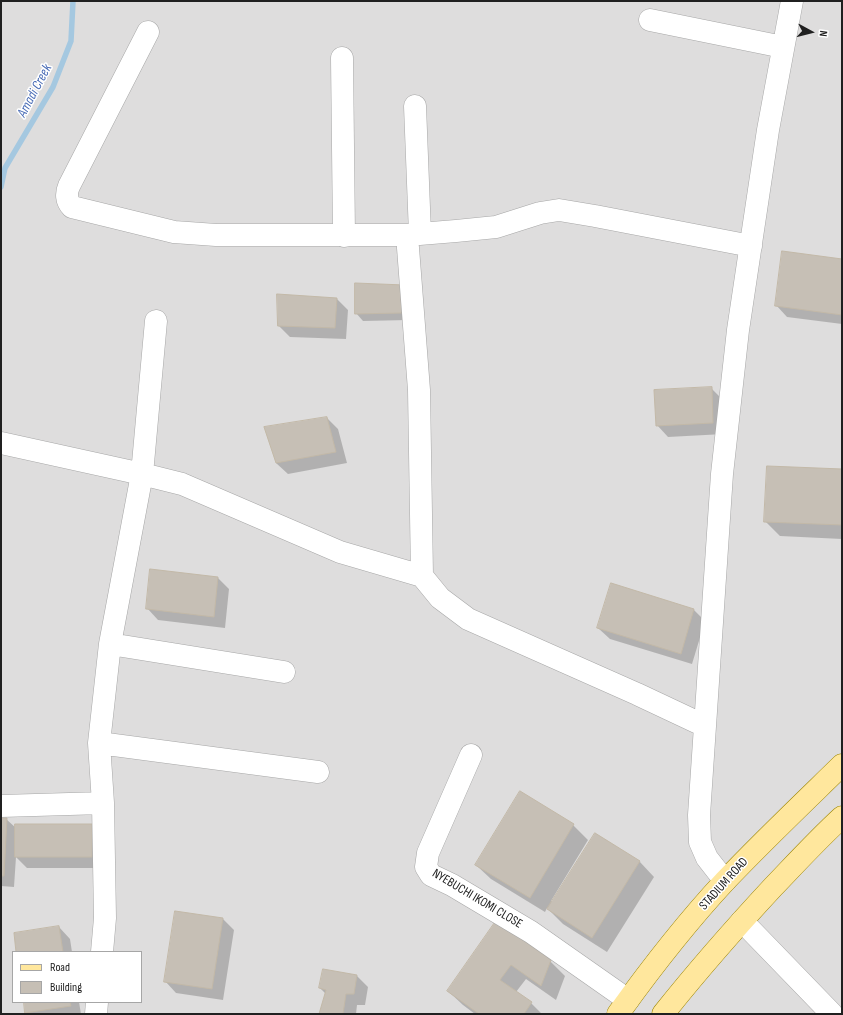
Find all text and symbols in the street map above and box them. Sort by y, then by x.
north arrow [791,12,831,52]
text: N [817,30,830,37]
water label: Amadi Creek [14,62,56,120]
street label: STADIUM ROAD [696,855,752,913]
street label: NYEBUCHI IKOMI CLOSE [429,866,525,932]
legend [12,951,142,1003]
text: Road [50,960,70,975]
text: Building [50,980,82,995]

